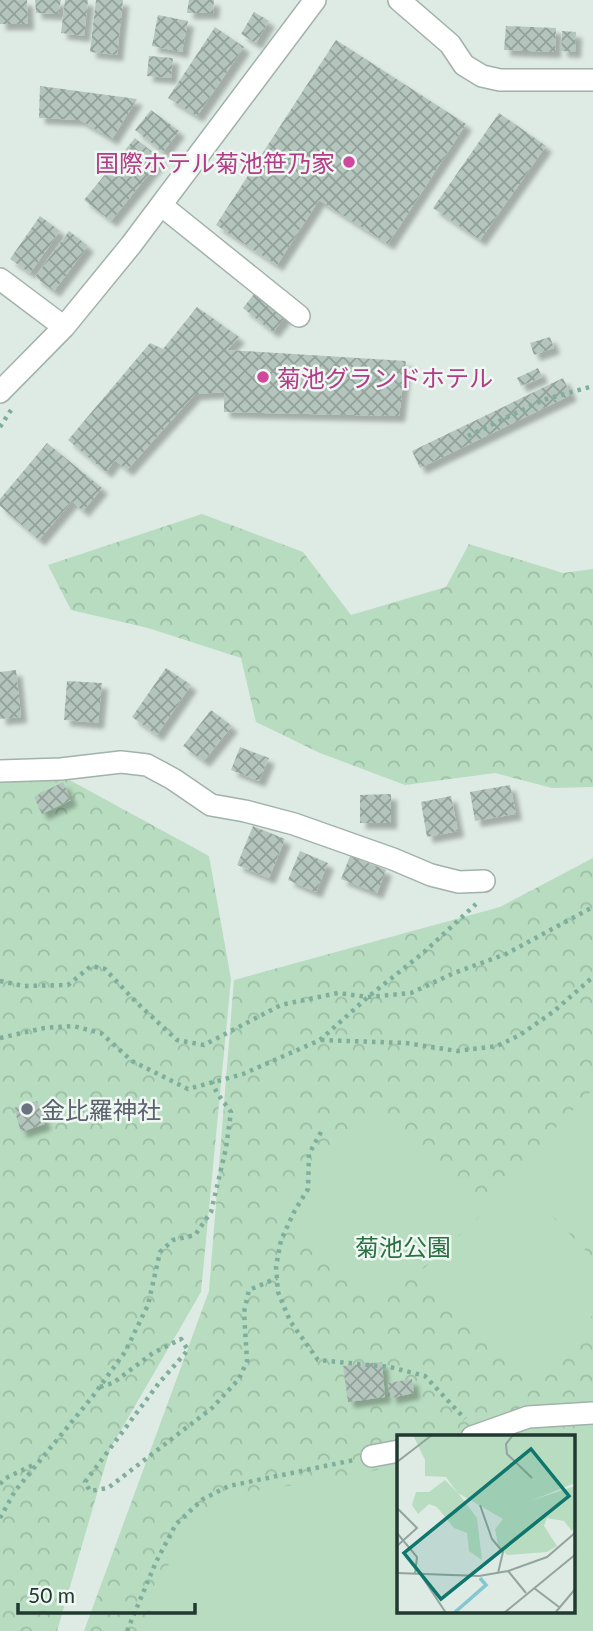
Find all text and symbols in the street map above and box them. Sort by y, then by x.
place label: 国際ホテル菊池笹乃家 [95,148,335,177]
marker: 国際ホテル菊池笹乃家 [341,154,357,170]
place label: 菊池グランドホテル [277,363,493,392]
marker: 菊池グランドホテル [255,369,271,385]
place label: 金比羅神社 [41,1095,161,1124]
marker: 金比羅神社 [19,1101,35,1117]
park label: 菊池公園 [355,1232,451,1261]
inset map [397,1435,576,1614]
scale bar [18,1572,194,1616]
text: 50 m [28,1582,75,1607]

